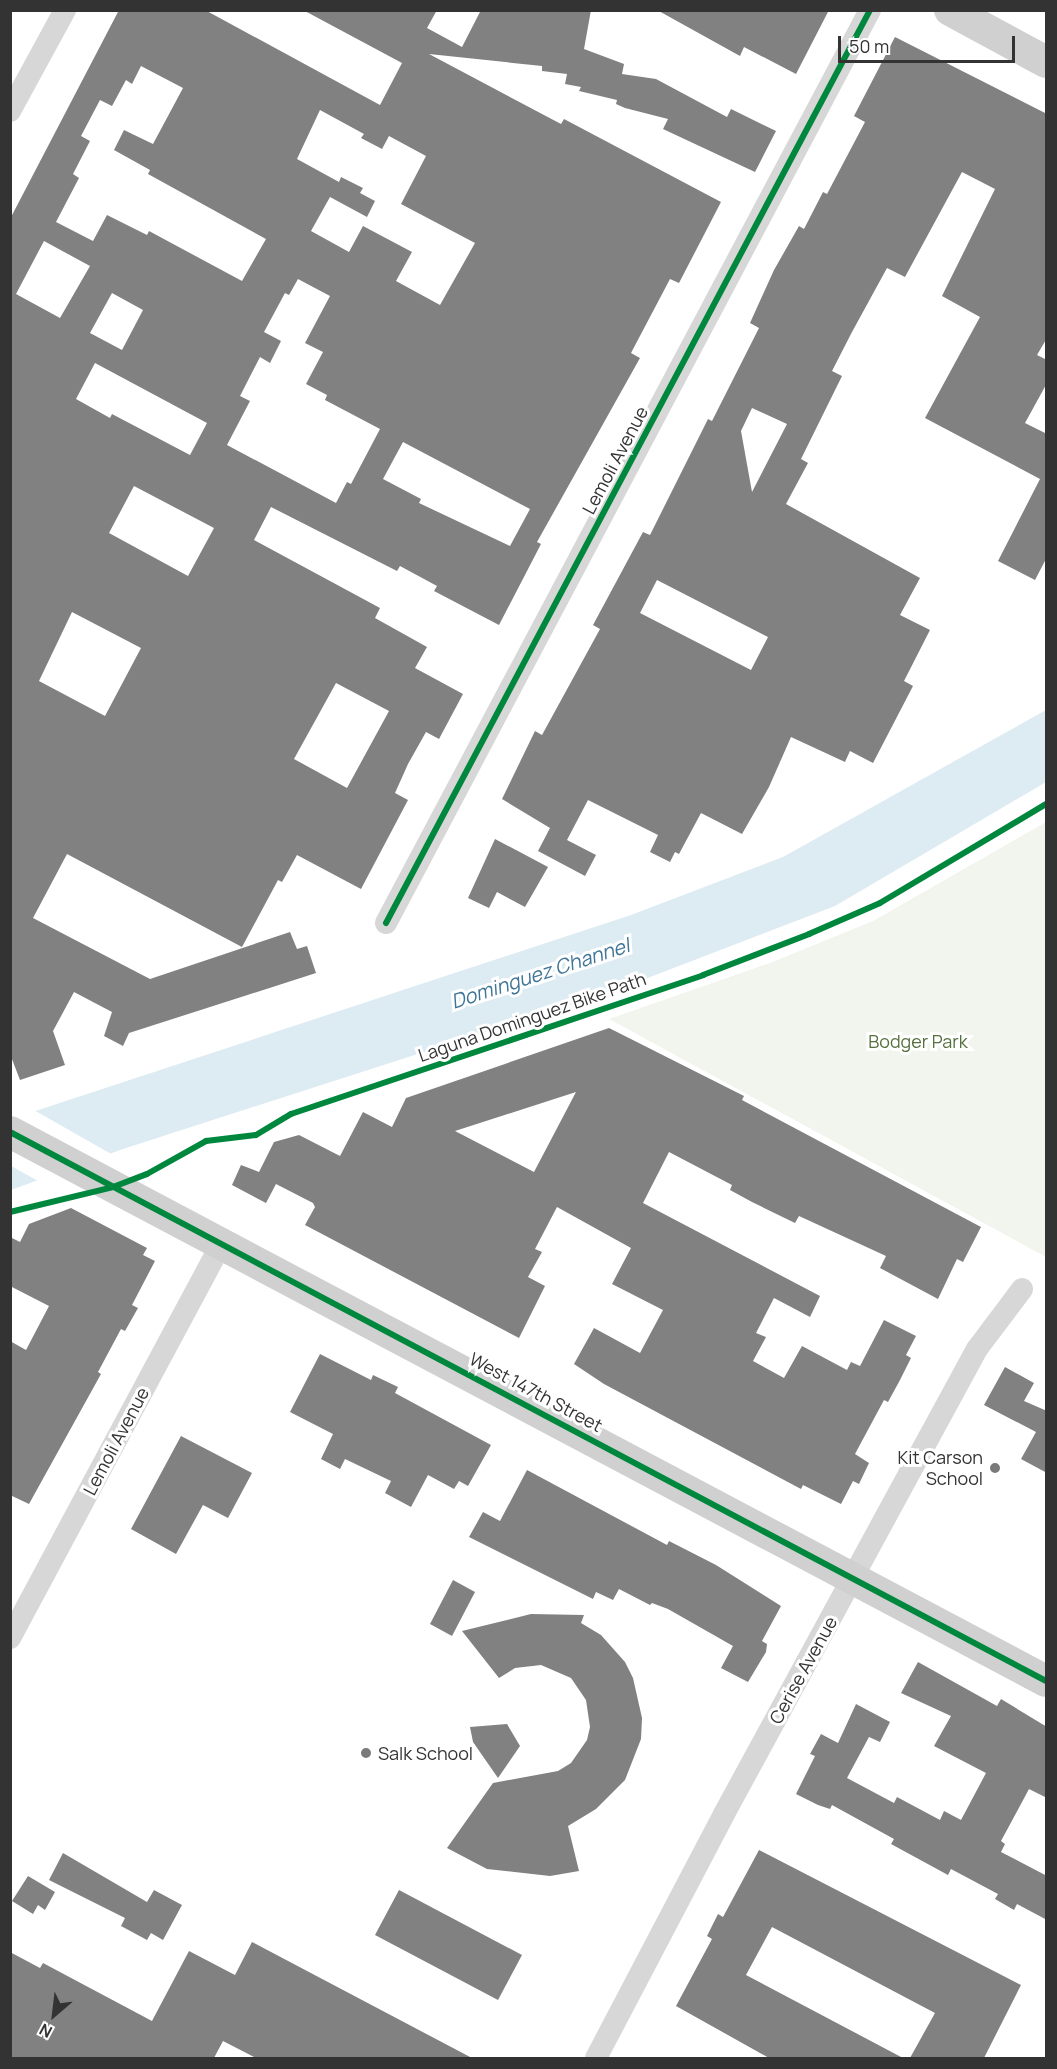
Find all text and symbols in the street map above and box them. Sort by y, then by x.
scale bar [841,24,1018,62]
text: 50 m [849,34,889,58]
street label: Lemoli Avenue [578,402,652,518]
water label: Dominguez Channel [448,933,632,1013]
street label: Laguna Dominguez Bike Path [415,968,649,1066]
park label: Bodger Park [868,1030,968,1052]
street label: West 147th Street [466,1348,606,1436]
street label: Lemoli Avenue [79,1383,153,1499]
place label: Kit Carson School [898,1447,983,1490]
marker: Kit Carson School [988,1461,1002,1475]
street label: Cerise Avenue [765,1613,841,1727]
place label: Salk School [378,1742,473,1764]
marker: Salk School [359,1746,373,1760]
north arrow [24,1985,84,2045]
text: N [35,2018,56,2043]

